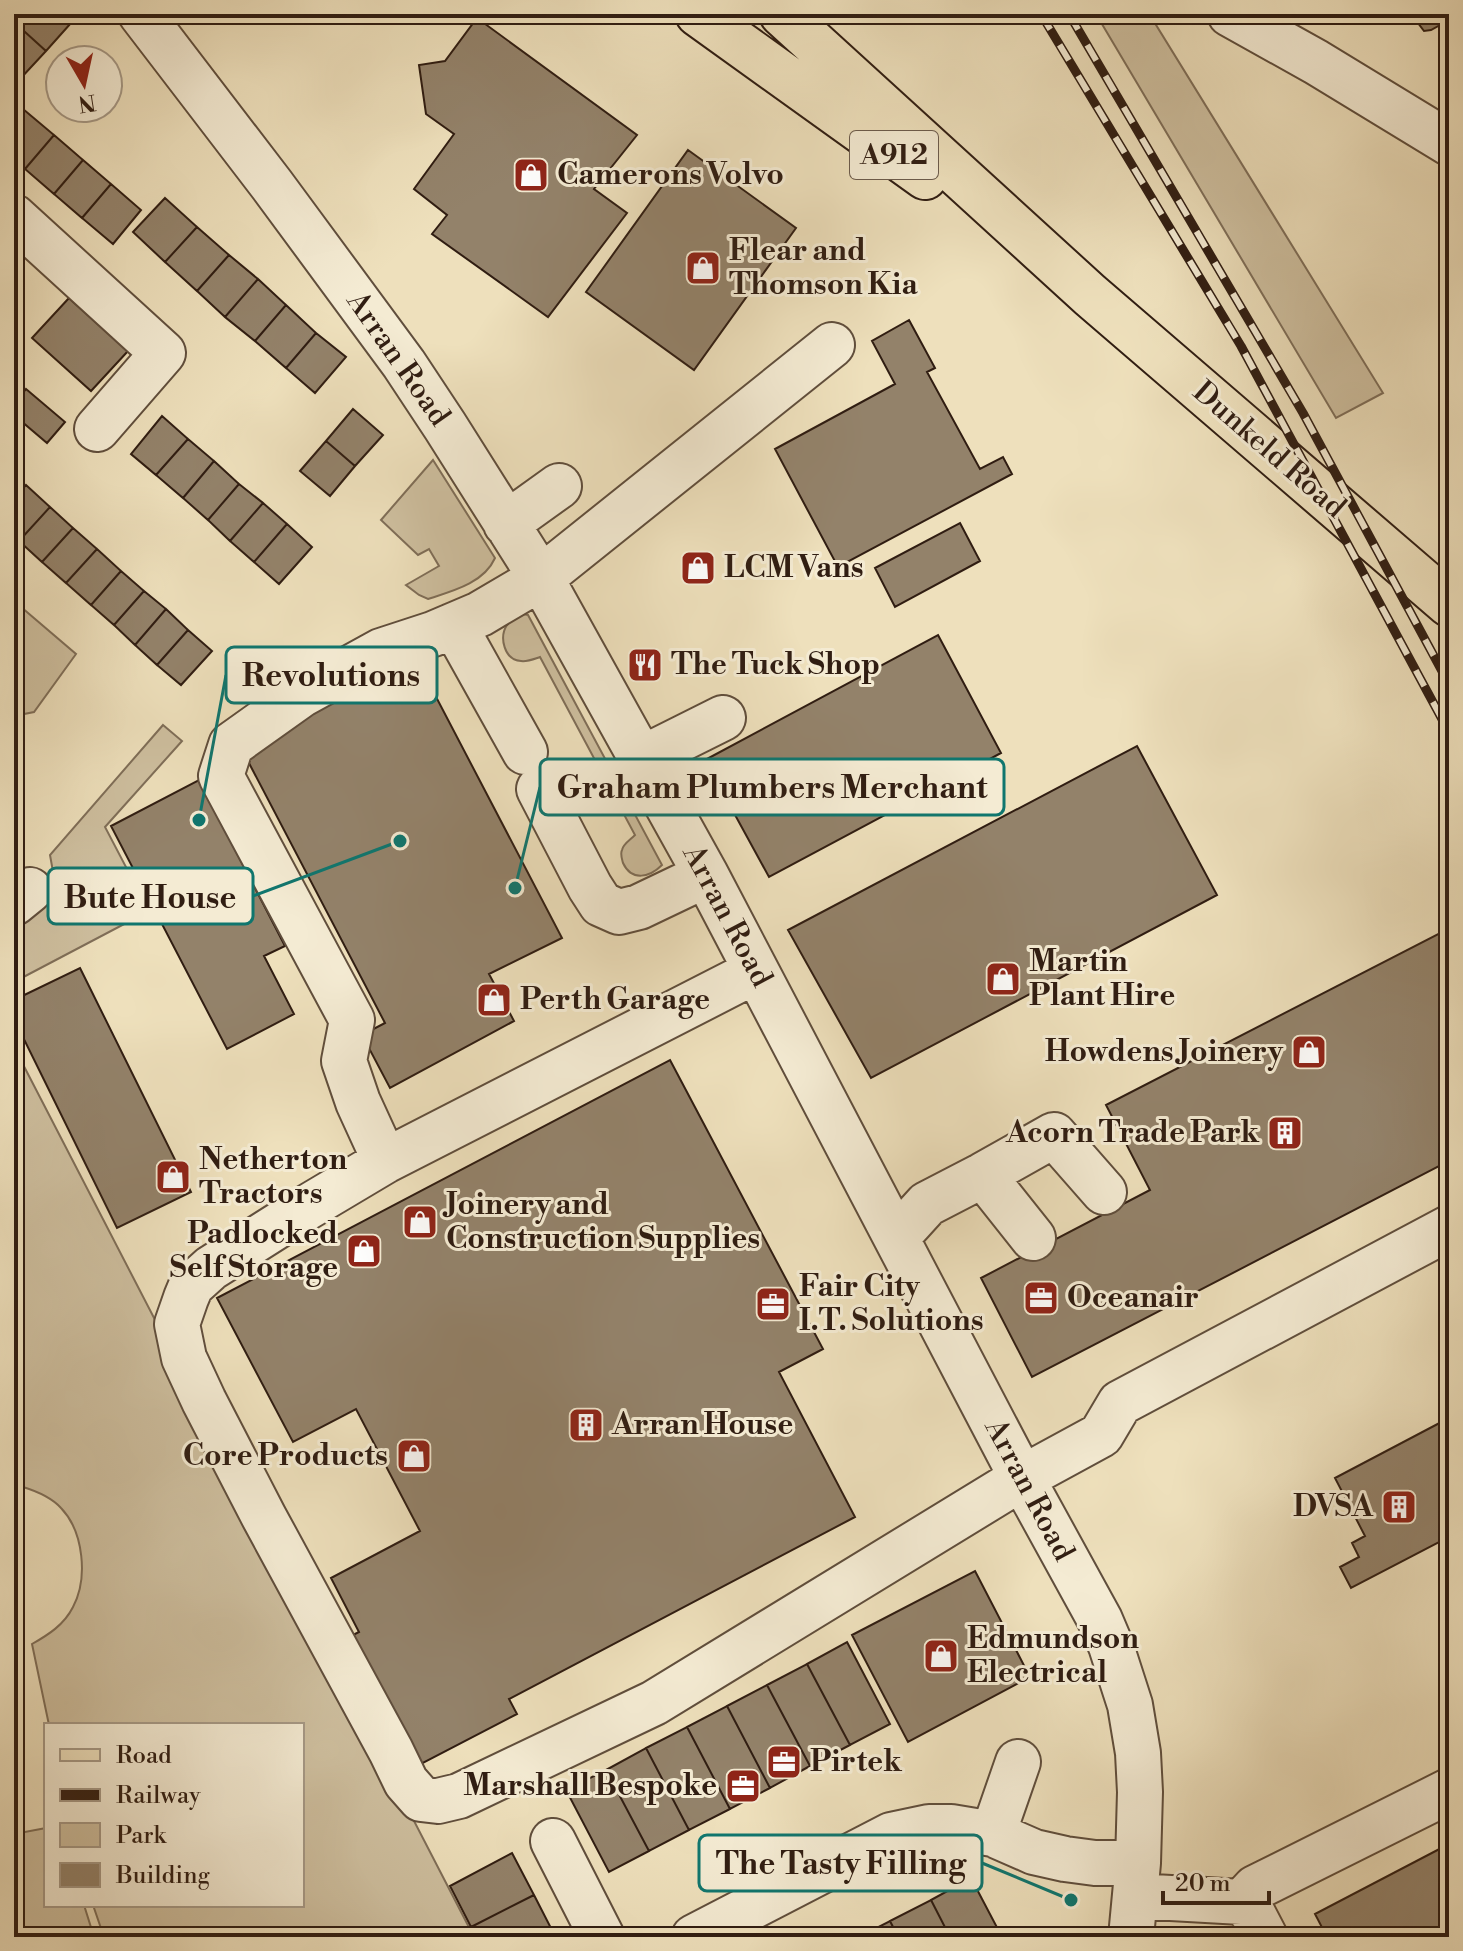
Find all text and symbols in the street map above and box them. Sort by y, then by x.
north arrow [44,44,124,124]
text: N [76,88,98,117]
road number: A912 [850,131,938,179]
shop icon: Camerons Volvo [512,156,550,194]
place label: Camerons Volvo [557,156,784,194]
place label: Flear and Thomson Kia [729,232,918,304]
shop icon: Flear and Thomson Kia [684,249,722,287]
street label: Arran Road [337,283,458,434]
street label: Dunkeld Road [1185,373,1353,527]
shop icon: LCM Vans [679,549,717,587]
place label: LCM Vans [724,549,864,587]
restaurant icon: The Tuck Shop [626,646,664,684]
place label: The Tuck Shop [671,646,880,684]
callout: Revolutions [226,647,437,703]
text: Revolutions [242,656,420,696]
callout: Graham Plumbers Merchant [540,759,1004,815]
text: Graham Plumbers Merchant [556,768,988,808]
street label: Arran Road [673,837,780,994]
callout: Bute House [48,868,253,924]
text: Bute House [63,878,237,918]
place label: Martin Plant Hire [1029,943,1175,1015]
shop icon: Martin Plant Hire [984,960,1022,998]
shop icon: Perth Garage [475,981,513,1019]
place label: Perth Garage [520,981,710,1019]
place label: Howdens Joinery [1045,1033,1284,1071]
shop icon: Howdens Joinery [1290,1033,1328,1071]
place label: Acorn Trade Park [1005,1114,1259,1152]
building icon: Acorn Trade Park [1266,1114,1304,1152]
place label: Netherton Tractors [199,1141,348,1213]
shop icon: Netherton Tractors [154,1158,192,1196]
place label: Joinery and Construction Supplies [442,1186,760,1258]
shop icon: Joinery and Construction Supplies [401,1203,439,1241]
place label: Padlocked Self Storage [170,1215,338,1287]
shop icon: Padlocked Self Storage [345,1232,383,1270]
place label: Fair City I.T. Solutions [799,1268,984,1340]
office icon: Oceanair [1022,1279,1060,1317]
place label: Oceanair [1067,1279,1199,1317]
office icon: Fair City I.T. Solutions [754,1285,792,1323]
building icon: Arran House [567,1406,605,1444]
place label: Arran House [611,1406,793,1444]
street label: Arran Road [975,1411,1082,1568]
place label: Core Products [183,1437,388,1475]
shop icon: Core Products [395,1437,433,1475]
place label: DVSA [1293,1488,1374,1526]
building icon: DVSA [1380,1488,1418,1526]
place label: Edmundson Electrical [967,1620,1139,1692]
shop icon: Edmundson Electrical [922,1637,960,1675]
legend [44,1723,304,1907]
text: Road [116,1741,172,1771]
office icon: Pirtek [765,1743,803,1781]
place label: Pirtek [810,1743,902,1781]
place label: Marshall Bespoke [463,1767,717,1805]
office icon: Marshall Bespoke [724,1767,762,1805]
text: Railway [116,1781,201,1811]
text: Park [116,1821,167,1851]
callout: The Tasty Filling [699,1835,982,1891]
text: The Tasty Filling [716,1844,967,1884]
scale bar [1163,1855,1269,1905]
text: Building [115,1861,210,1891]
text: 20 m [1175,1869,1231,1899]

